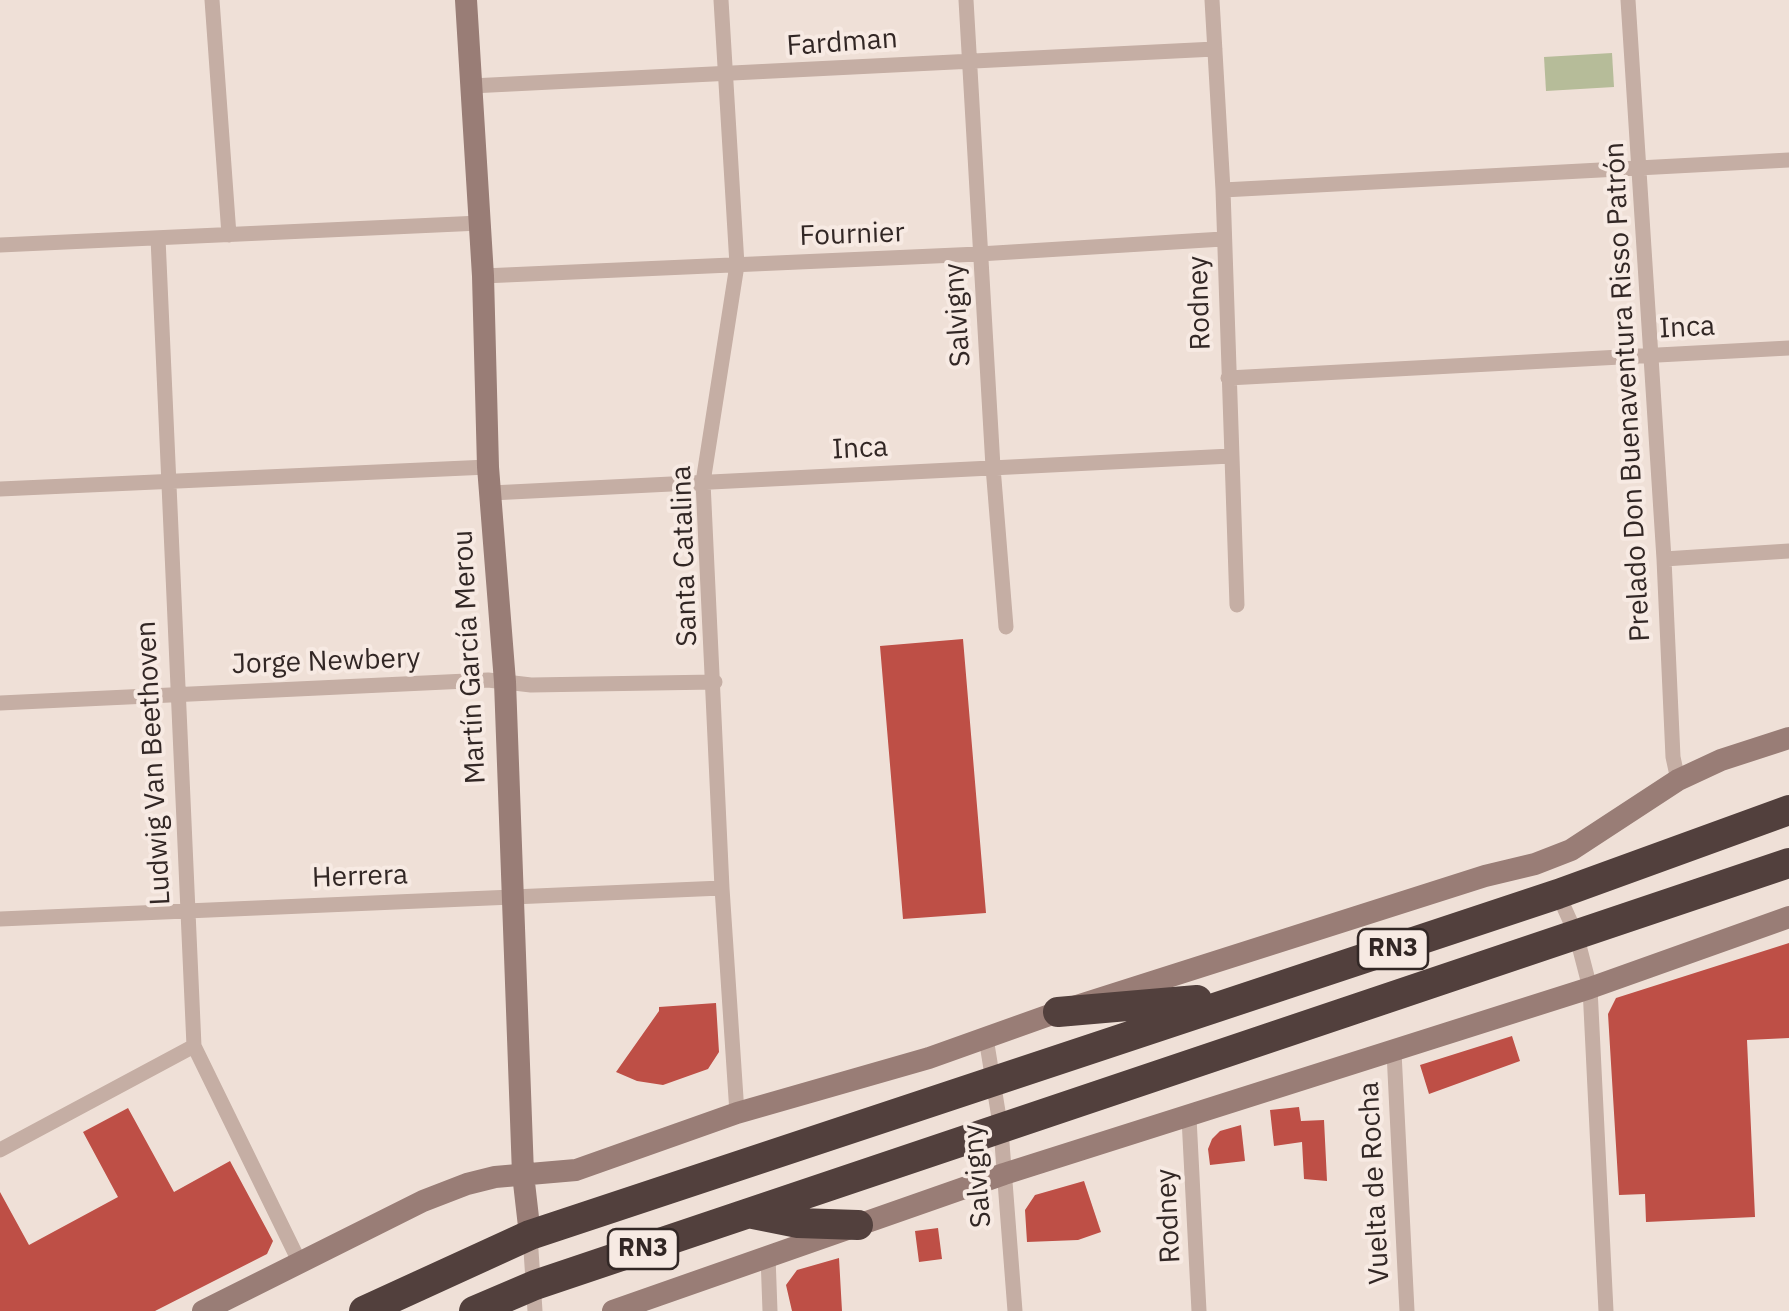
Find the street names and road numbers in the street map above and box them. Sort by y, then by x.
street label: Fardman [785,22,899,64]
street label: Prelado Don Buenaventura Risso Patrón [1598,141,1658,643]
street label: Fournier [799,216,905,254]
street label: Rodney [1182,255,1218,351]
street label: Salvigny [938,262,978,368]
street label: Inca [1658,310,1716,346]
street label: Inca [831,431,889,467]
street label: Santa Catalina [665,465,705,647]
street label: Martín García Merou [447,529,493,785]
street label: Ludwig Van Beethoven [130,620,178,906]
street label: Jorge Newbery [231,642,421,682]
street label: Herrera [311,859,409,895]
road number: RN3 [1358,929,1428,969]
street label: Vuelta de Rocha [1353,1081,1397,1285]
street label: Salvigny [957,1123,999,1229]
street label: Rodney [1150,1168,1188,1264]
road number: RN3 [608,1229,678,1269]

